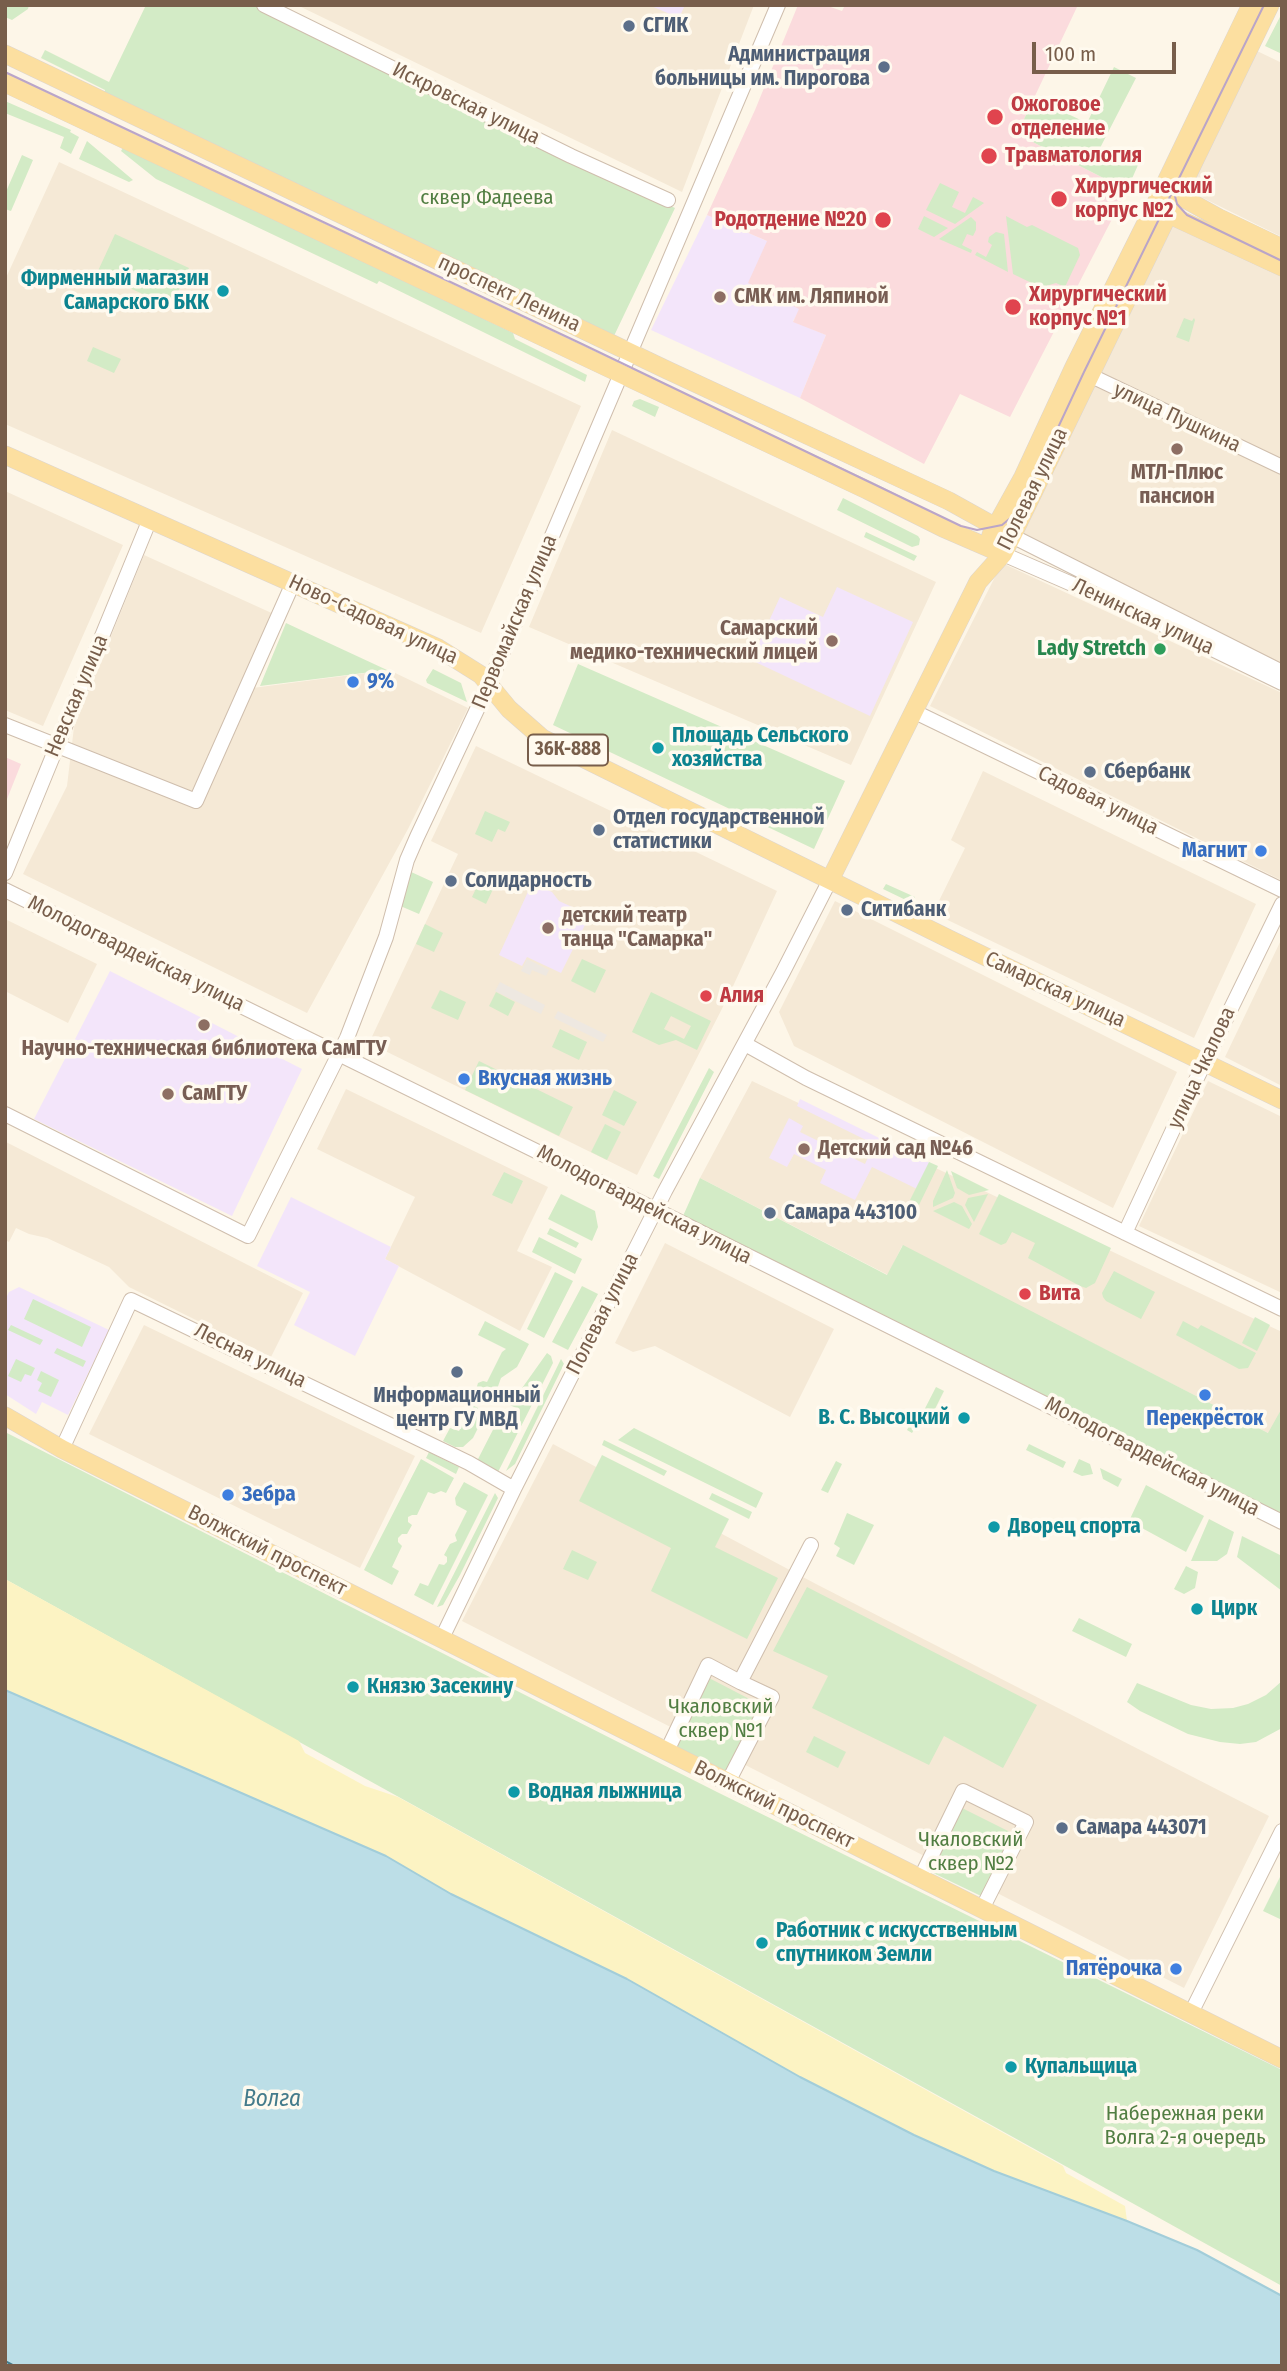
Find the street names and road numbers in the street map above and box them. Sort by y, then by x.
street label: Искровская улица [388,57,544,151]
street label: проспект Ленина [434,250,584,338]
street label: улица Пушкина [1110,378,1244,458]
street label: Полевая улица [992,424,1074,554]
street label: Первомайская улица [467,531,563,713]
street label: Ново-Садовая улица [284,570,462,670]
street label: Ленинская улица [1068,573,1218,661]
street label: Невская улица [40,631,114,761]
road number: 36К-888 [528,734,608,765]
street label: Садовая улица [1034,761,1162,841]
street label: Молодогвардейская улица [24,891,248,1017]
street label: Самарская улица [981,947,1129,1033]
street label: улица Чкалова [1163,1003,1241,1133]
street label: Молодогвардейская улица [532,1140,756,1270]
street label: Полевая улица [562,1249,644,1379]
street label: Лесная улица [190,1318,310,1394]
street label: Молодогвардейская улица [1040,1392,1264,1522]
street label: Волжский проспект [183,1500,351,1602]
street label: Волжский проспект [690,1755,858,1855]

